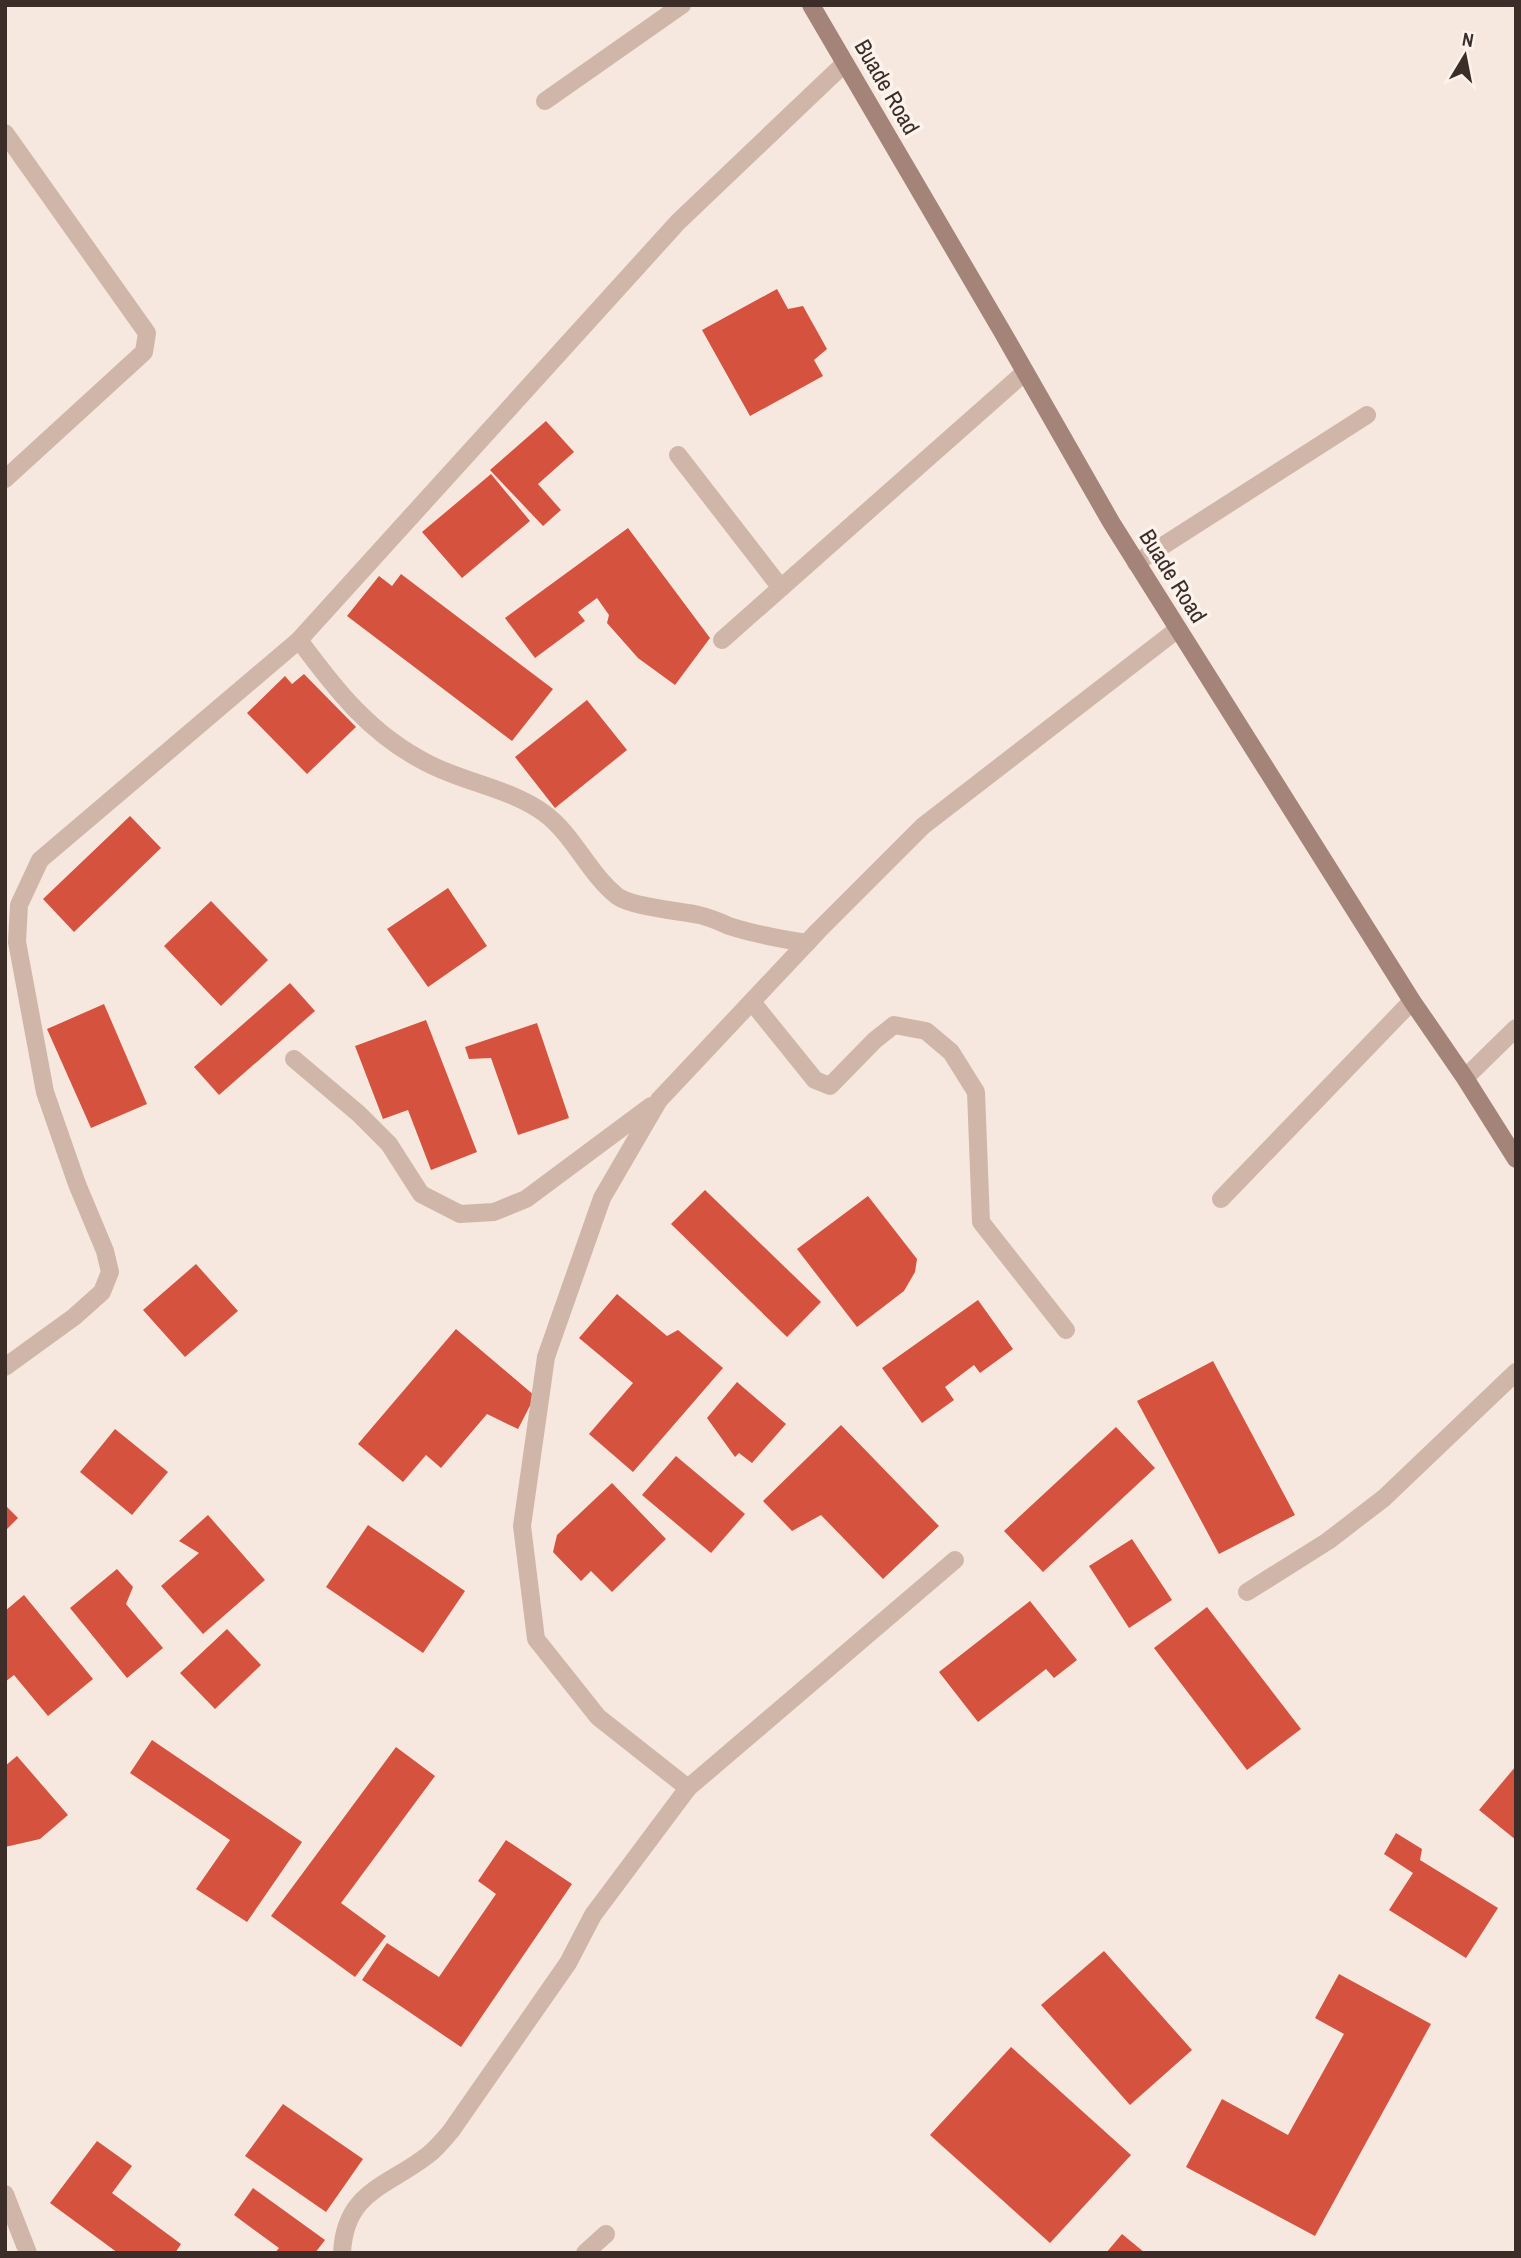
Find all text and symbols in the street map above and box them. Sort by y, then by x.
north arrow [1430,21,1500,91]
text: N [1460,25,1476,53]
street label: Buade Road [848,34,927,140]
street label: Buade Road [1132,523,1214,628]

